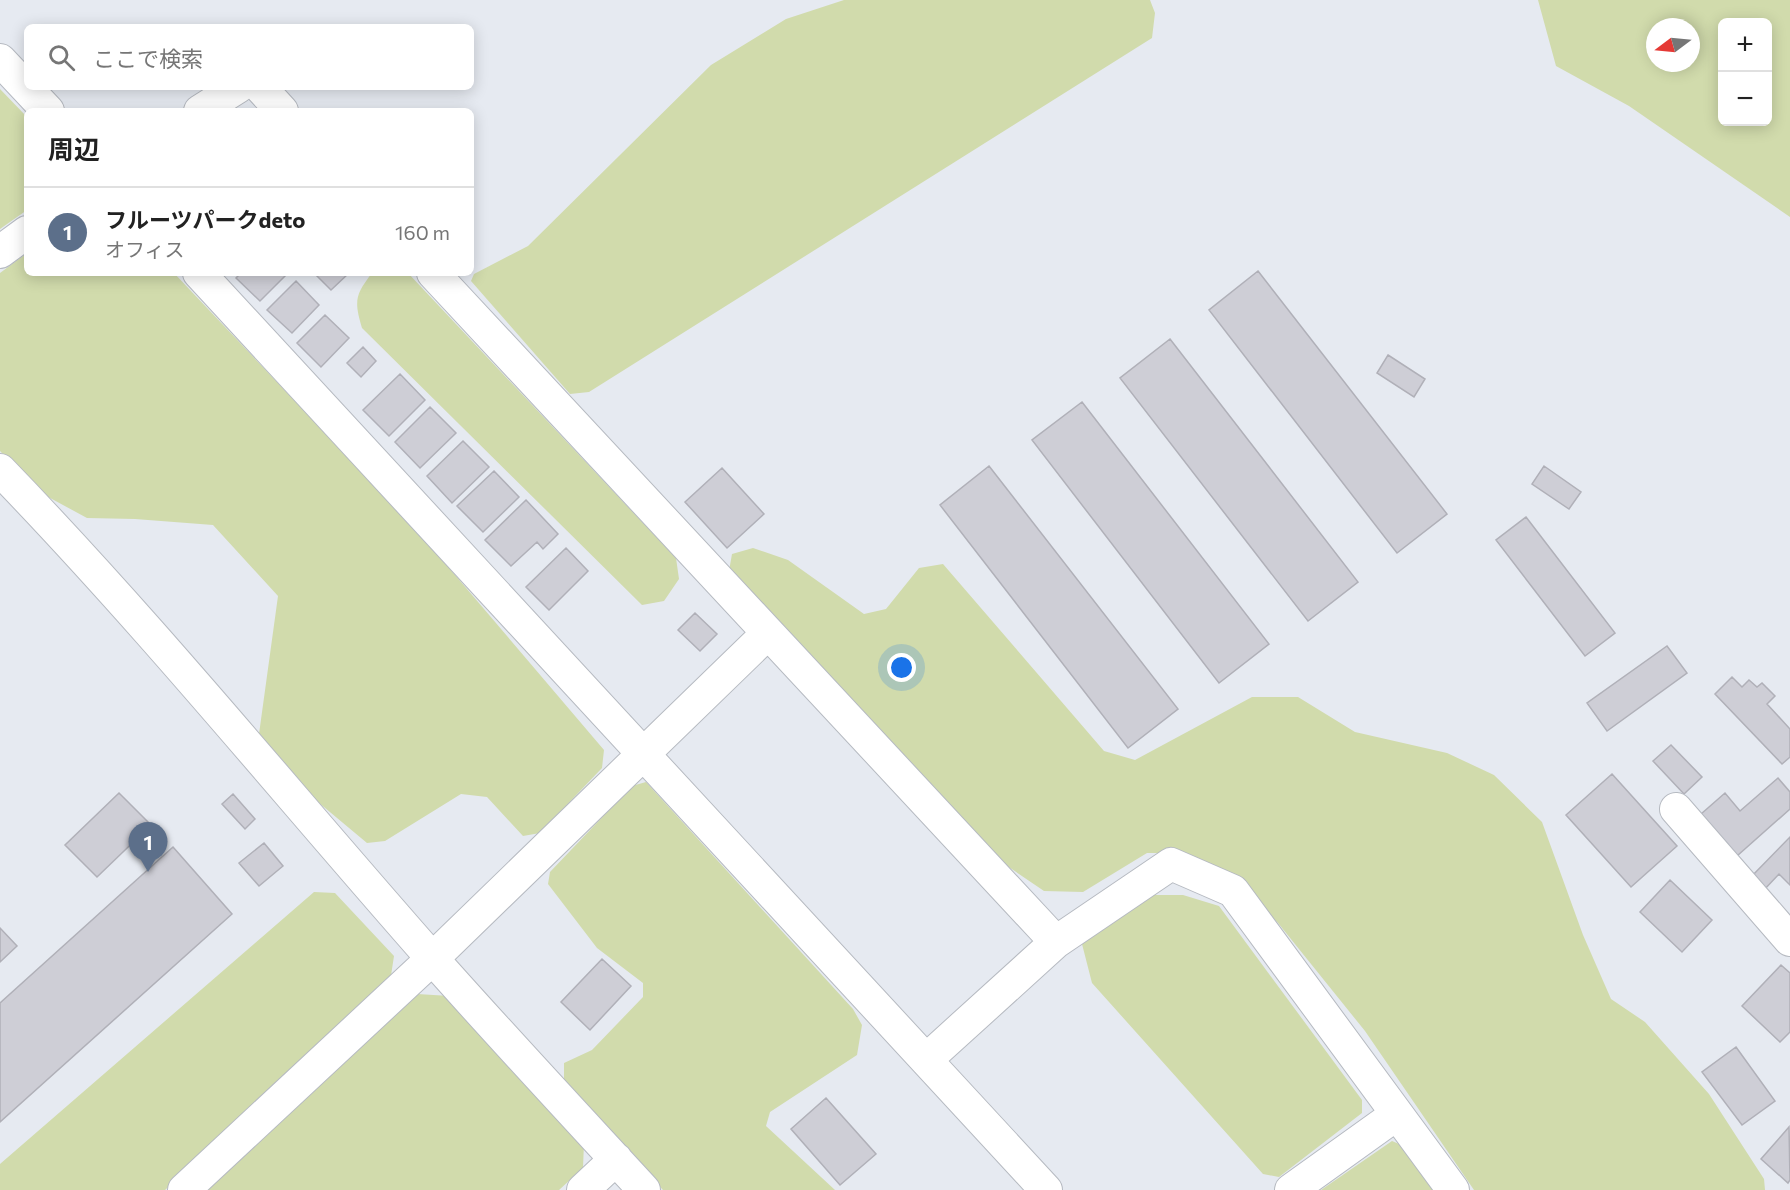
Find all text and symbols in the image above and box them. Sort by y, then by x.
north arrow [1646,18,1700,72]
map controls [1718,18,1772,126]
button: + [1718,18,1772,72]
search box [24,24,474,90]
icon: search [45,41,78,74]
text: ここで検索 [93,45,203,72]
button: − [1718,72,1772,126]
text: 周辺 [48,133,100,164]
text: フルーツパークdeto [105,206,305,233]
text: 1 [63,220,72,244]
text: 160 m [395,220,450,244]
text: オフィス [105,237,185,261]
your location [887,653,916,682]
pin: 1 [128,822,168,872]

